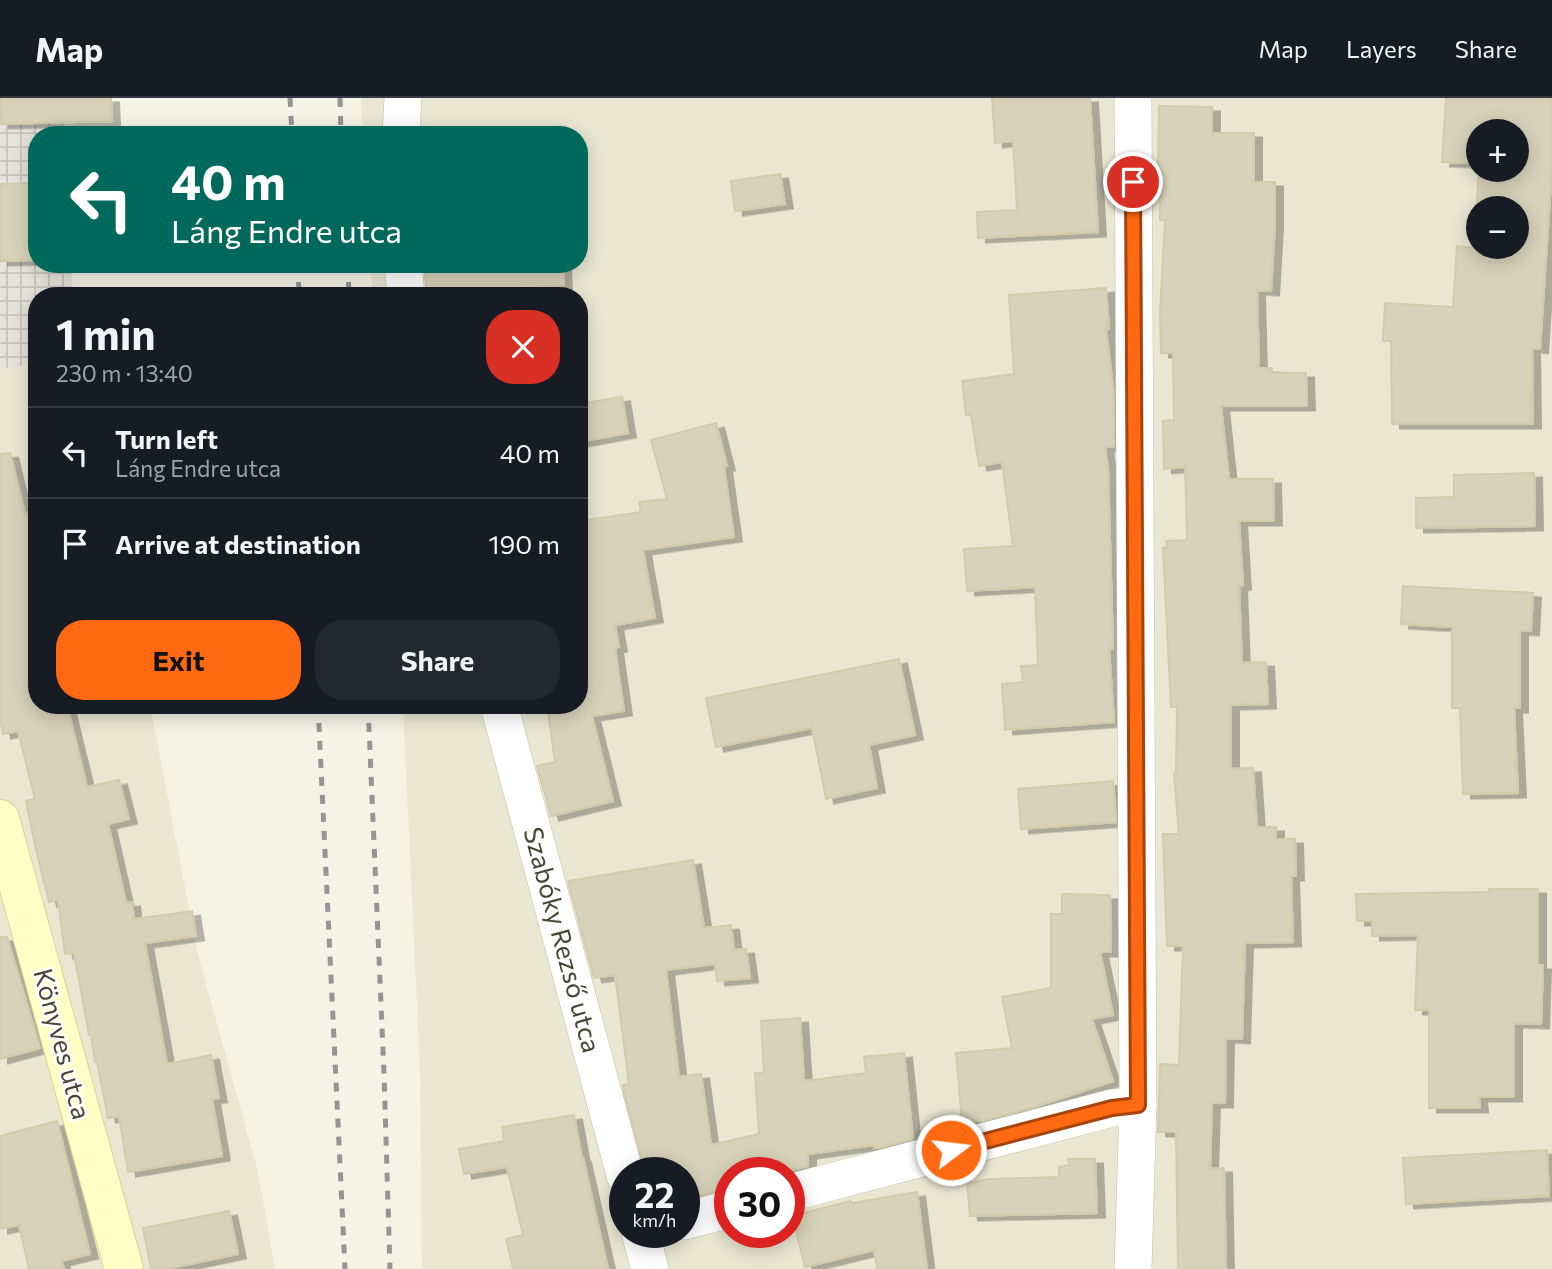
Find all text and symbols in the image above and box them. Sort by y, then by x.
text: Map [35,28,103,69]
text: Map [1259,34,1308,63]
text: Layers [1346,34,1417,63]
text: Share [1455,34,1517,63]
map controls [1466,119,1529,259]
button: + [1466,119,1529,182]
text: 40 m [171,150,286,210]
pin [1103,152,1163,212]
icon: left [56,154,147,245]
icon: arrive [1114,163,1152,201]
button: − [1466,196,1529,259]
text: Láng Endre utca [171,210,402,250]
text: 1 min [56,307,156,359]
button: close [486,310,560,384]
text: 230 m · 13:40 [56,359,193,387]
text: Turn left [115,423,218,454]
icon: left [56,434,94,472]
text: 40 m [500,437,560,468]
text: Láng Endre utca [115,454,281,482]
icon: arrive [56,525,94,563]
text: Arrive at destination [115,528,361,559]
text: 190 m [488,528,560,559]
button: Exit [56,620,301,700]
button: Share [315,620,560,700]
street label: Szabóky Rezső utca [518,823,608,1056]
street label: Könyves utca [28,965,98,1122]
position arrow [914,1113,988,1187]
speed limit sign: 30 [714,1157,805,1248]
text: 22 [635,1172,674,1215]
text: km/h [633,1209,676,1231]

